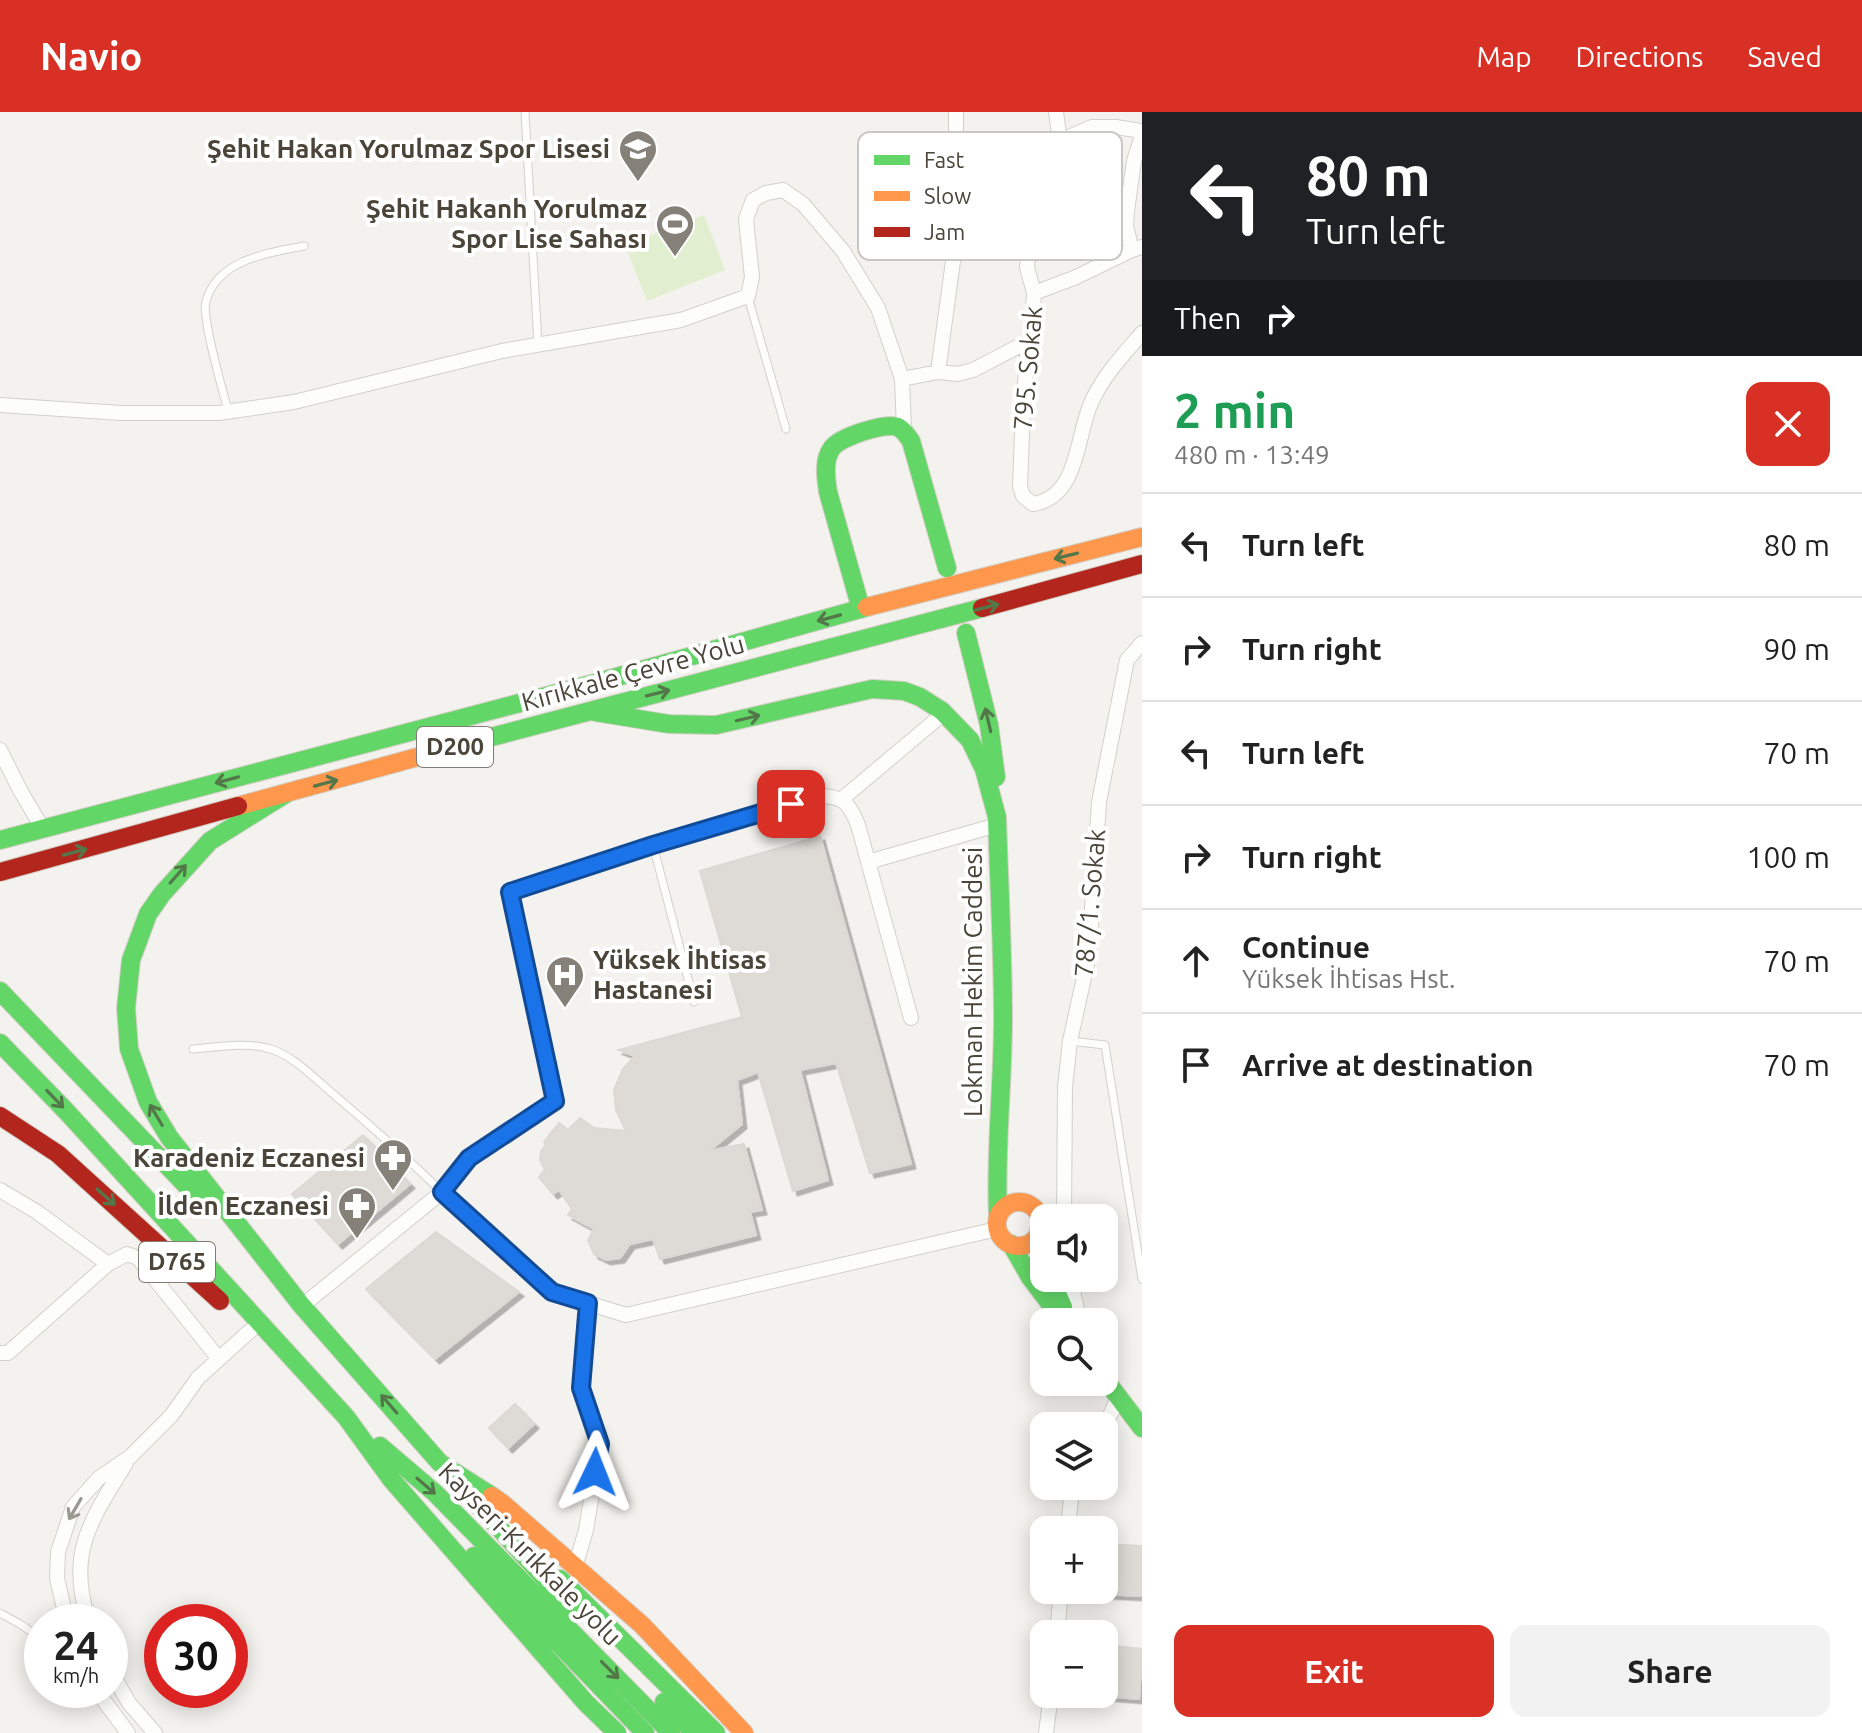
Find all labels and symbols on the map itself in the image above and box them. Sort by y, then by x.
school or university icon: Şehit Hakan Yorulmaz Spor Lisesi [617,128,659,183]
legend [858,132,1122,260]
place label: Şehit Hakan Yorulmaz Spor Lisesi [207,134,610,164]
text: Fast [924,147,965,172]
text: Slow [924,183,971,208]
place label: Şehit Hakanh Yorulmaz Spor Lise Sahası [366,194,647,253]
sports icon: Şehit Hakanh Yorulmaz Spor Lise Sahası [654,203,696,258]
text: Jam [924,219,965,244]
street label: 795. Sokak [1008,305,1047,431]
one-way arrow [1054,549,1080,564]
one-way arrow [974,598,1000,613]
one-way arrow [817,611,843,626]
street label: Kırıkkale Çevre Yolu [518,629,747,716]
one-way arrow [644,684,670,699]
one-way arrow [980,708,995,733]
one-way arrow [735,710,760,725]
road number: D200 [417,727,493,767]
pin [757,770,825,838]
one-way arrow [214,774,240,789]
one-way arrow [312,774,338,789]
street label: 787/1. Sokak [1069,827,1110,978]
one-way arrow [62,843,88,858]
street label: Lokman Hekim Caddesi [958,847,987,1117]
one-way arrow [169,865,187,885]
place label: Yüksek İhtisas Hastanesi [593,945,767,1004]
hospital icon: Yüksek İhtisas Hastanesi [544,954,586,1009]
one-way arrow [45,1089,64,1109]
one-way arrow [148,1104,164,1127]
pharmacy icon: Karadeniz Eczanesi [372,1137,414,1192]
place label: Karadeniz Eczanesi [133,1143,365,1172]
pharmacy icon: İlden Eczanesi [336,1185,378,1240]
one-way arrow [96,1188,116,1207]
place label: İlden Eczanesi [157,1191,329,1220]
road number: D765 [139,1242,215,1282]
one-way arrow [380,1395,398,1415]
position arrow [553,1430,637,1514]
street label: Kayseri-Kırıkkale yolu [433,1456,628,1651]
one-way arrow [416,1477,436,1495]
one-way arrow [67,1497,83,1520]
speed limit sign: 30 [144,1604,248,1708]
one-way arrow [600,1660,619,1680]

